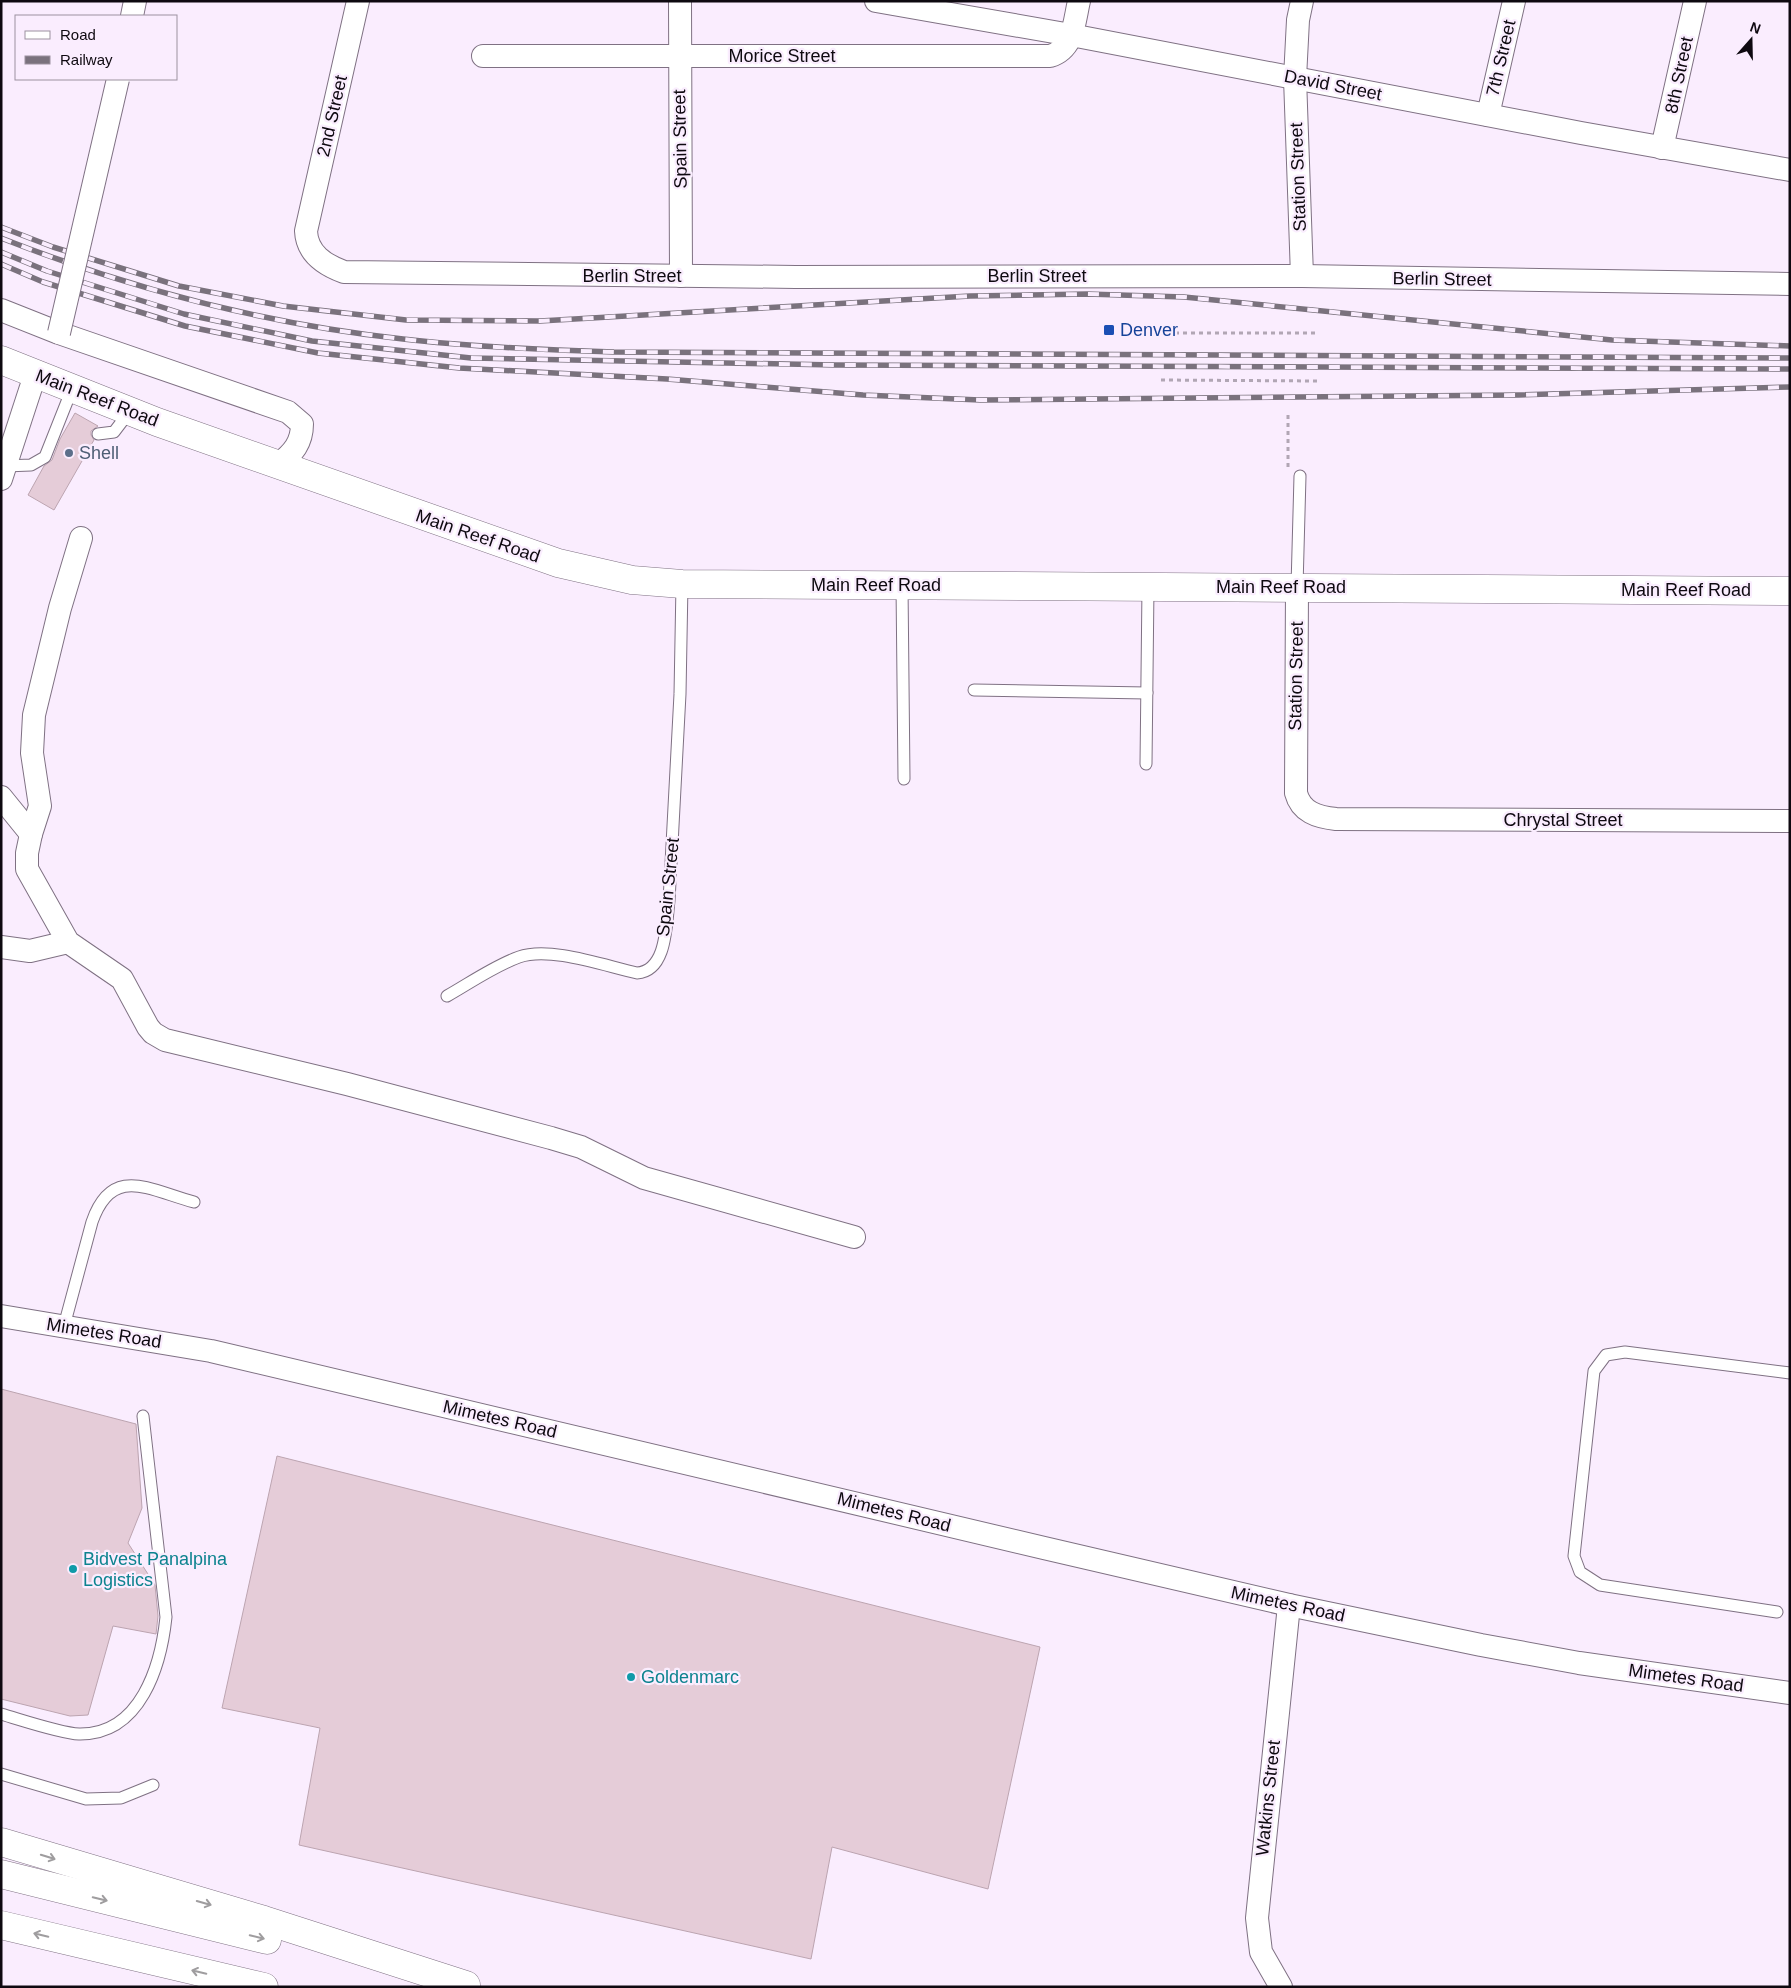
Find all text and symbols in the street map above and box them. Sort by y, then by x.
legend [15,15,178,80]
north arrow [1726,15,1776,65]
street label: 7th Street [1482,18,1520,98]
text: N [1748,19,1763,37]
text: Road [60,26,96,43]
street label: 8th Street [1661,35,1697,115]
street label: Morice Street [728,46,836,66]
text: Railway [60,51,113,68]
street label: David Street [1282,66,1384,104]
street label: 2nd Street [313,73,351,159]
street label: Spain Street [669,89,691,189]
street label: Station Street [1286,122,1310,232]
street label: Berlin Street [582,266,682,286]
street label: Berlin Street [987,266,1087,286]
street label: Berlin Street [1392,268,1492,290]
place label: Denver [1120,320,1178,340]
marker: Denver [1102,323,1116,337]
street label: Main Reef Road [33,365,161,431]
place label: Shell [79,443,119,463]
marker: Shell [63,447,75,459]
street label: Main Reef Road [413,505,543,567]
street label: Main Reef Road [811,575,941,595]
street label: Main Reef Road [1216,577,1346,597]
street label: Main Reef Road [1621,580,1751,600]
street label: Station Street [1285,621,1307,731]
street label: Chrystal Street [1503,810,1623,830]
street label: Spain Street [653,837,683,937]
street label: Mimetes Road [45,1314,163,1352]
street label: Mimetes Road [441,1396,559,1442]
street label: Mimetes Road [835,1488,953,1536]
place label: Bidvest Panalpina Logistics [83,1549,228,1590]
marker: Bidvest Panalpina Logistics [67,1563,79,1575]
street label: Mimetes Road [1229,1582,1347,1626]
street label: Mimetes Road [1627,1660,1745,1696]
place label: Goldenmarc [641,1667,739,1687]
marker: Goldenmarc [625,1671,637,1683]
street label: Watkins Street [1252,1739,1284,1857]
one-way arrow [40,1852,56,1862]
one-way arrow [91,1894,107,1904]
one-way arrow [195,1898,211,1908]
one-way arrow [34,1930,50,1939]
one-way arrow [249,1933,265,1942]
one-way arrow [192,1967,208,1976]

